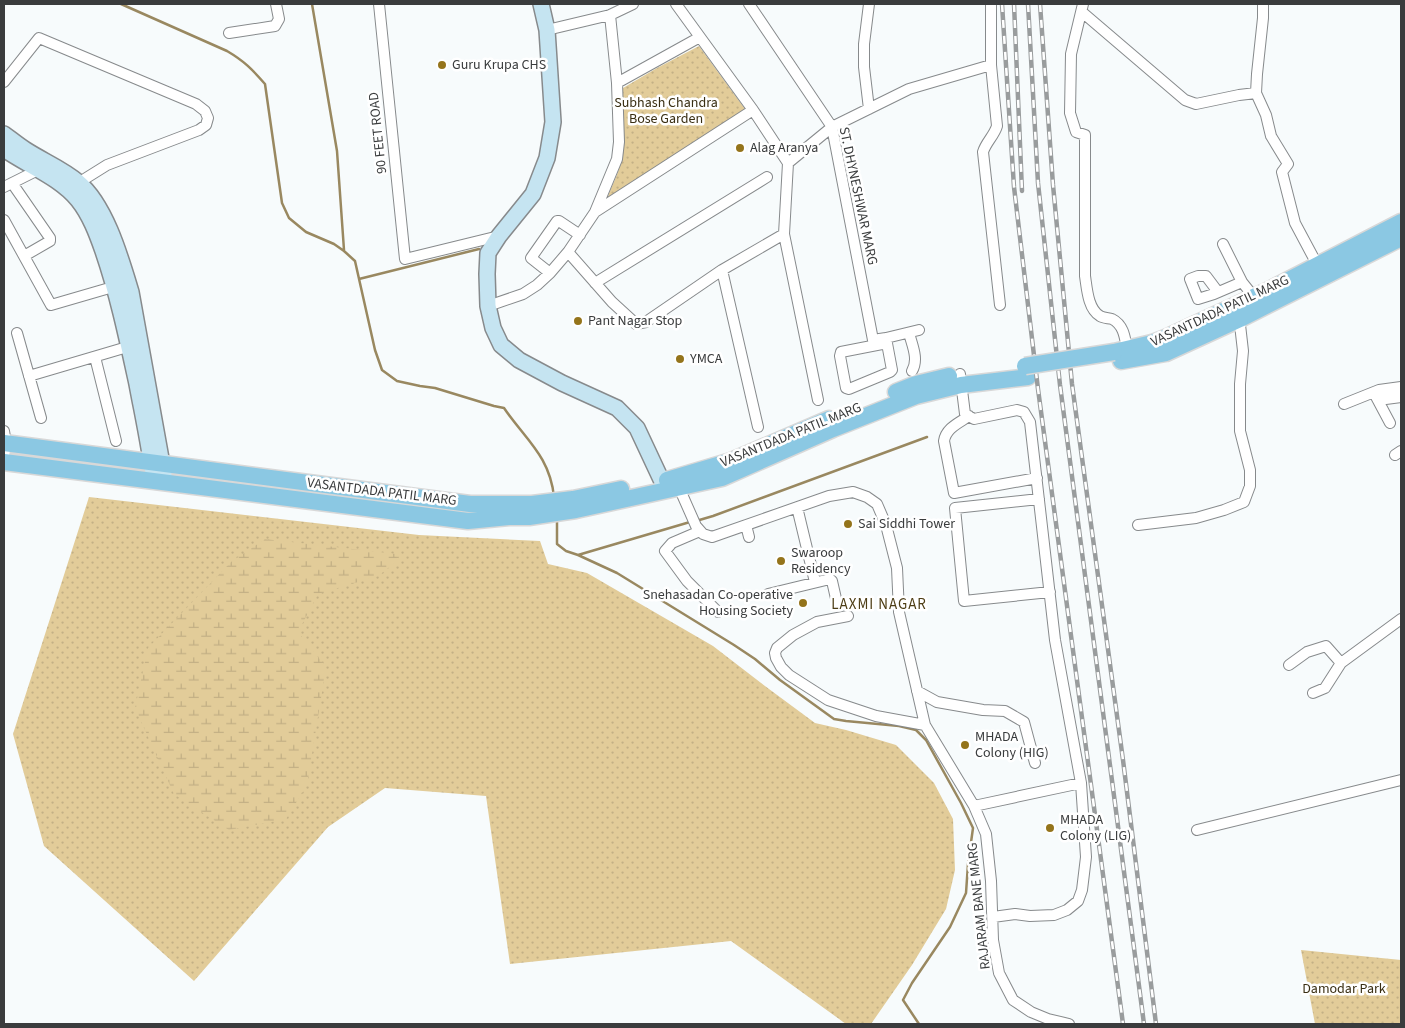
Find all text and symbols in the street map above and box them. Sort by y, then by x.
place label: Guru Krupa CHS [452,55,546,75]
marker: Guru Krupa CHS [436,59,448,71]
street label: 90 FEET ROAD [364,91,392,175]
park label: Subhash Chandra Bose Garden [614,93,718,129]
street label: ST. DHYNESHWAR MARG [834,125,882,267]
place label: Alag Aranya [750,138,818,158]
marker: Alag Aranya [734,142,746,154]
street label: VASANTDADA PATIL MARG [1148,270,1292,352]
place label: Pant Nagar Stop [588,311,683,331]
marker: Pant Nagar Stop [572,315,584,327]
place label: YMCA [689,349,723,369]
marker: YMCA [674,353,686,365]
street label: VASANTDADA PATIL MARG [717,398,865,472]
street label: VASANTDADA PATIL MARG [306,473,458,511]
place label: Sai Siddhi Tower [858,514,955,534]
marker: Sai Siddhi Tower [842,518,854,530]
place label: Swaroop Residency [791,543,851,579]
marker: Swaroop Residency [775,555,787,567]
place label: Snehasadan Co-operative Housing Society [643,585,793,621]
district label: LAXMI NAGAR [831,594,927,615]
marker: Snehasadan Co-operative Housing Society [797,597,809,609]
place label: MHADA Colony (HIG) [975,727,1049,763]
marker: MHADA Colony (HIG) [959,739,971,751]
place label: MHADA Colony (LIG) [1060,810,1131,846]
marker: MHADA Colony (LIG) [1044,822,1056,834]
street label: RAJARAM BANE MARG [962,841,996,971]
park label: Damodar Park [1302,979,1386,999]

